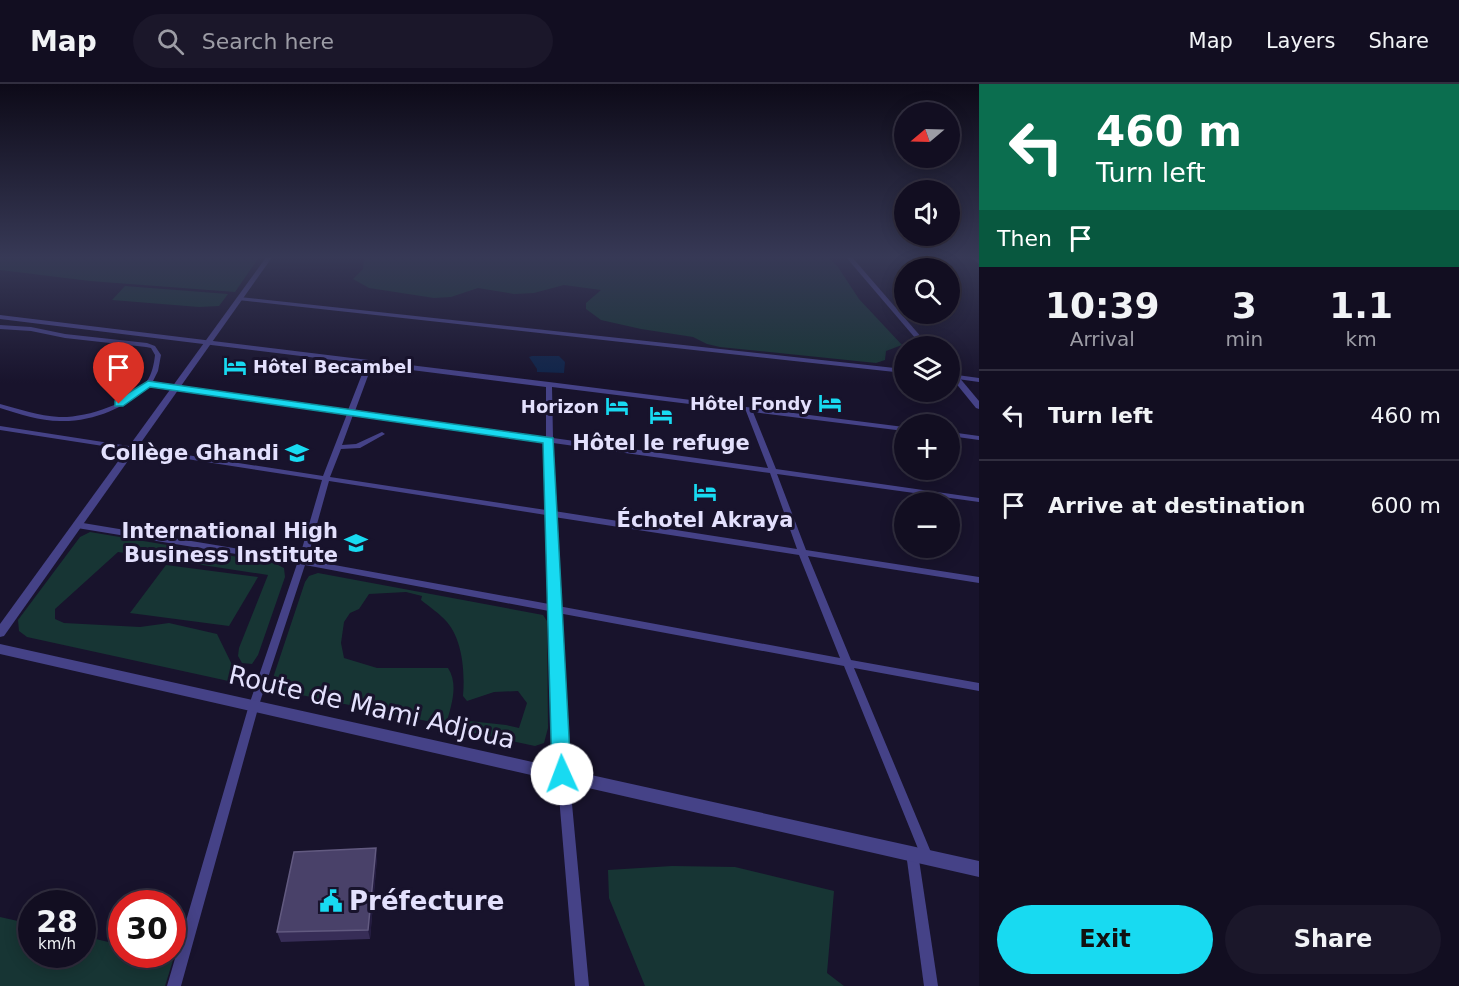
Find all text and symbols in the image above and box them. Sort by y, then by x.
search box [133,14,553,68]
text: Map [30,25,97,58]
icon: search [154,25,187,58]
text: Search here [202,29,334,54]
text: Map [1189,29,1233,53]
text: Layers [1266,29,1335,53]
text: Share [1368,29,1429,53]
north arrow [894,102,960,168]
map controls [894,102,960,558]
text: 460 m [1096,107,1242,156]
icon: left [997,108,1075,186]
text: Turn left [1096,157,1206,188]
button: sound [894,180,960,246]
icon: arrive [1064,222,1097,255]
text: Then [997,226,1052,251]
button: search [894,258,960,324]
text: 10:39 [1045,285,1160,326]
text: 3 [1232,285,1257,326]
text: 1.1 [1329,285,1393,326]
text: Arrival [1070,327,1135,351]
text: min [1226,327,1263,351]
text: km [1346,327,1377,351]
button: layers [894,336,960,402]
pin [93,342,144,404]
icon: arrive [102,351,135,384]
hotel icon: Hôtel Becambel [222,353,248,379]
place label: Hôtel Becambel [253,356,412,377]
hotel icon: Hôtel Fondy [817,390,843,416]
hotel icon: Horizon [604,393,630,419]
place label: Hôtel Fondy [690,393,812,414]
place label: Horizon [521,396,599,417]
icon: left [997,399,1030,432]
hotel icon: Hôtel le refuge [648,402,674,428]
text: Turn left [1048,403,1153,428]
text: 460 m [1371,403,1441,428]
button: + [894,414,960,480]
place label: Hôtel le refuge [572,431,750,455]
school or university icon: Collège Ghandi [284,440,310,466]
place label: Collège Ghandi [100,441,279,465]
hotel icon: Échotel Akraya [692,479,718,505]
icon: arrive [997,489,1030,522]
button: − [894,492,960,558]
text: Arrive at destination [1048,493,1305,518]
text: 600 m [1371,493,1441,518]
place label: Échotel Akraya [617,507,793,532]
place label: International High Business Institute [121,519,338,567]
school or university icon: International High Business Institute [343,530,369,556]
street label: Route de Mami Adjoua [226,659,518,755]
position arrow [530,742,594,806]
place label: Préfecture [349,886,504,916]
public building icon: Préfecture [318,888,344,914]
speed limit sign: 30 [108,890,186,968]
text: 28 [36,904,78,939]
button: Exit [997,905,1213,974]
button: Share [1225,905,1441,974]
text: km/h [38,935,76,953]

